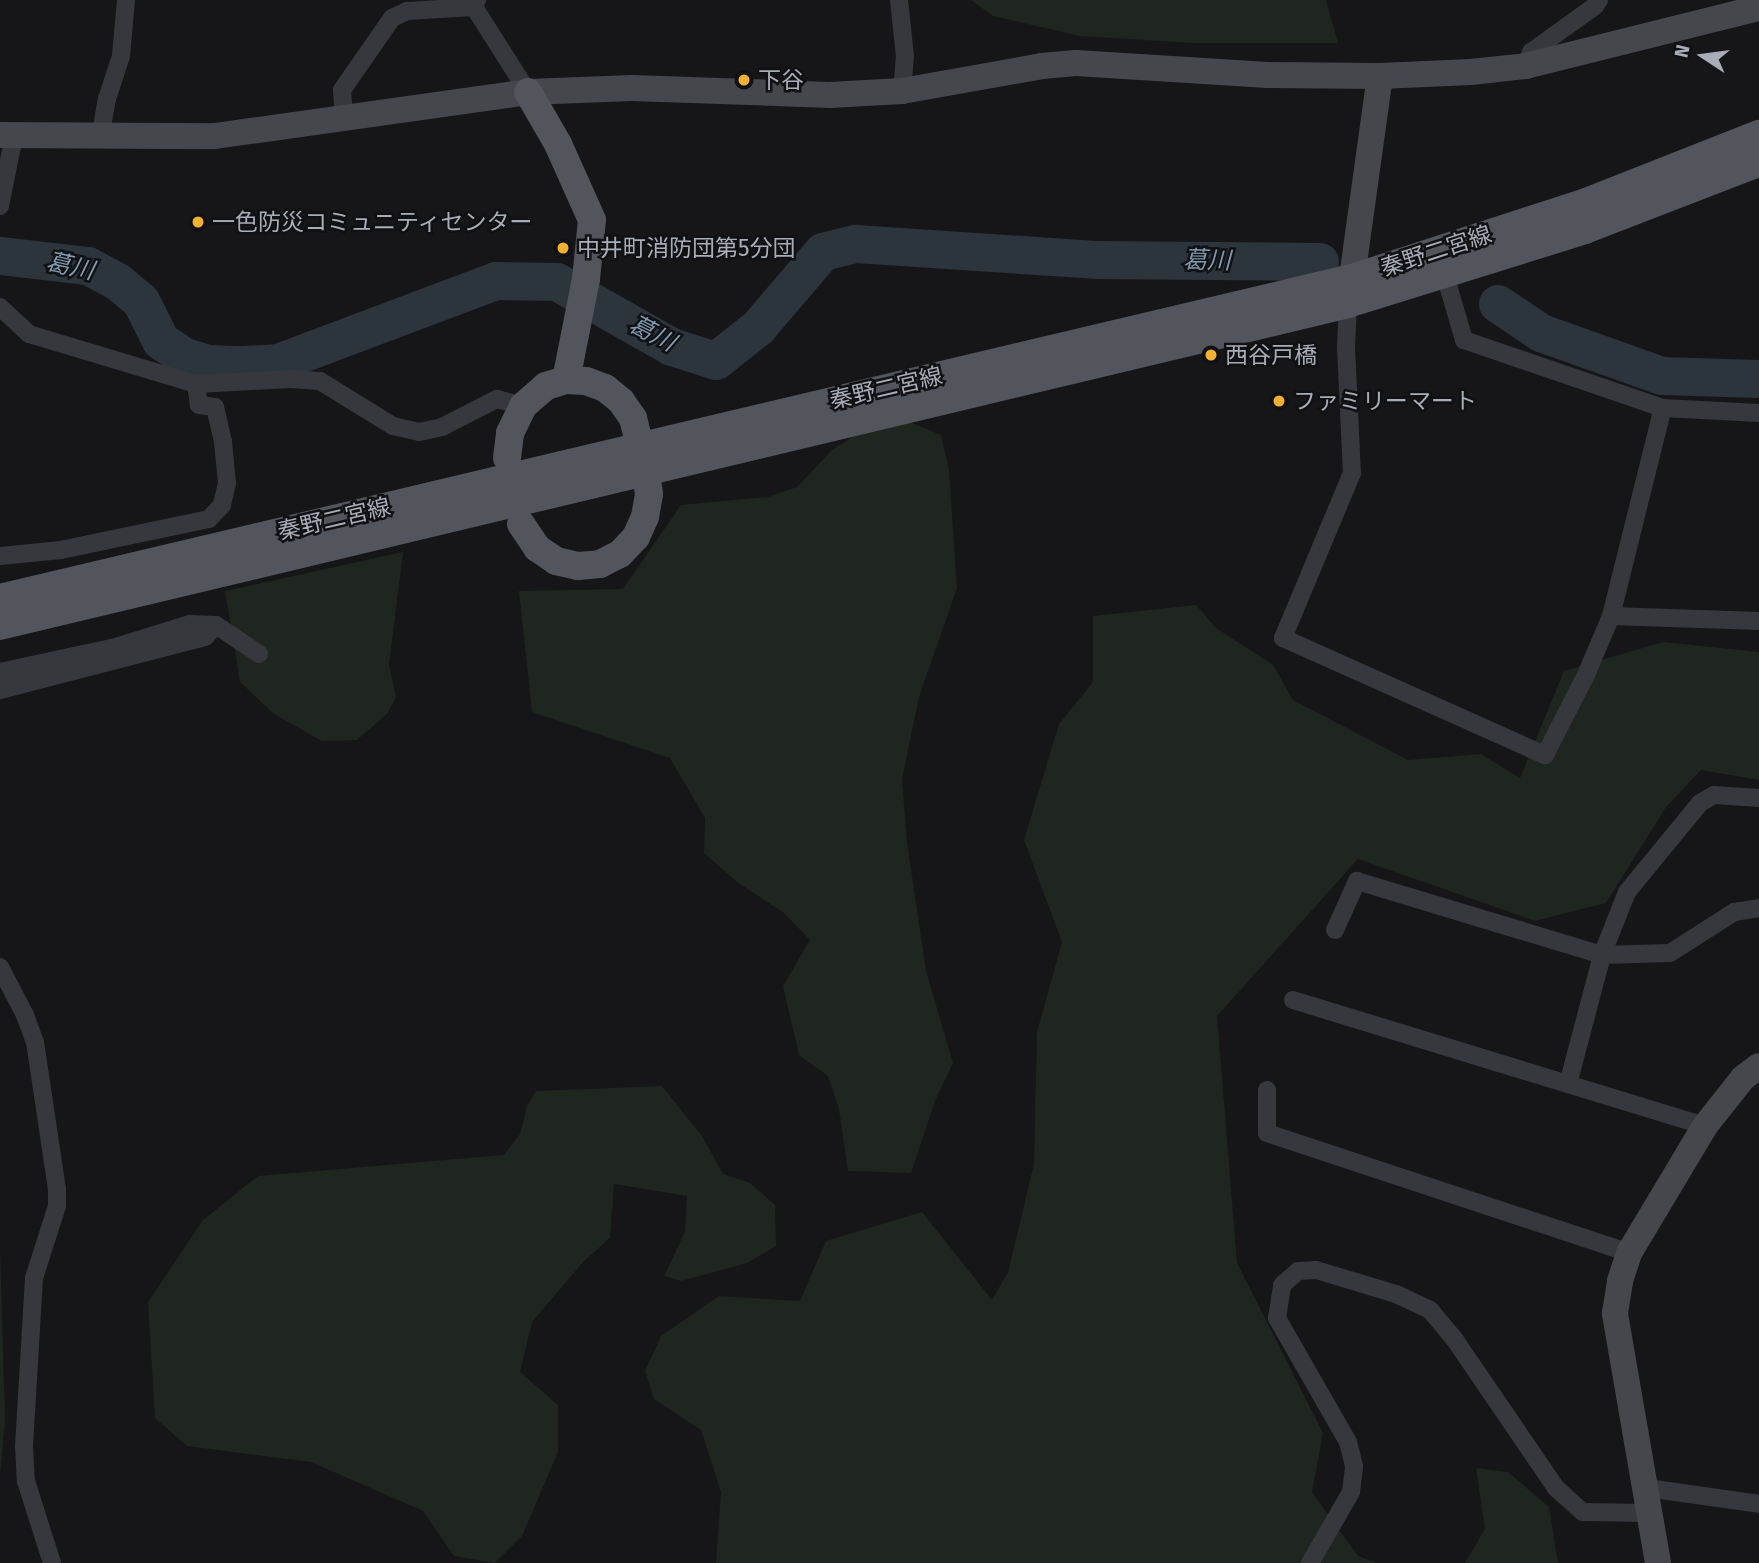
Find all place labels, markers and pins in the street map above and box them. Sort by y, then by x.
place label: 下谷 [758,66,804,94]
marker: 下谷 [736,72,752,88]
place label: 一色防災コミュニティセンター [212,208,534,236]
marker: 一色防災コミュニティセンター [190,214,206,230]
place label: 中井町消防団第5分団 [577,234,796,262]
marker: 中井町消防団第5分団 [555,240,571,256]
place label: 西谷戸橋 [1225,341,1317,369]
marker: 西谷戸橋 [1203,347,1219,363]
place label: ファミリーマート [1293,387,1477,415]
marker: ファミリーマート [1271,393,1287,409]

